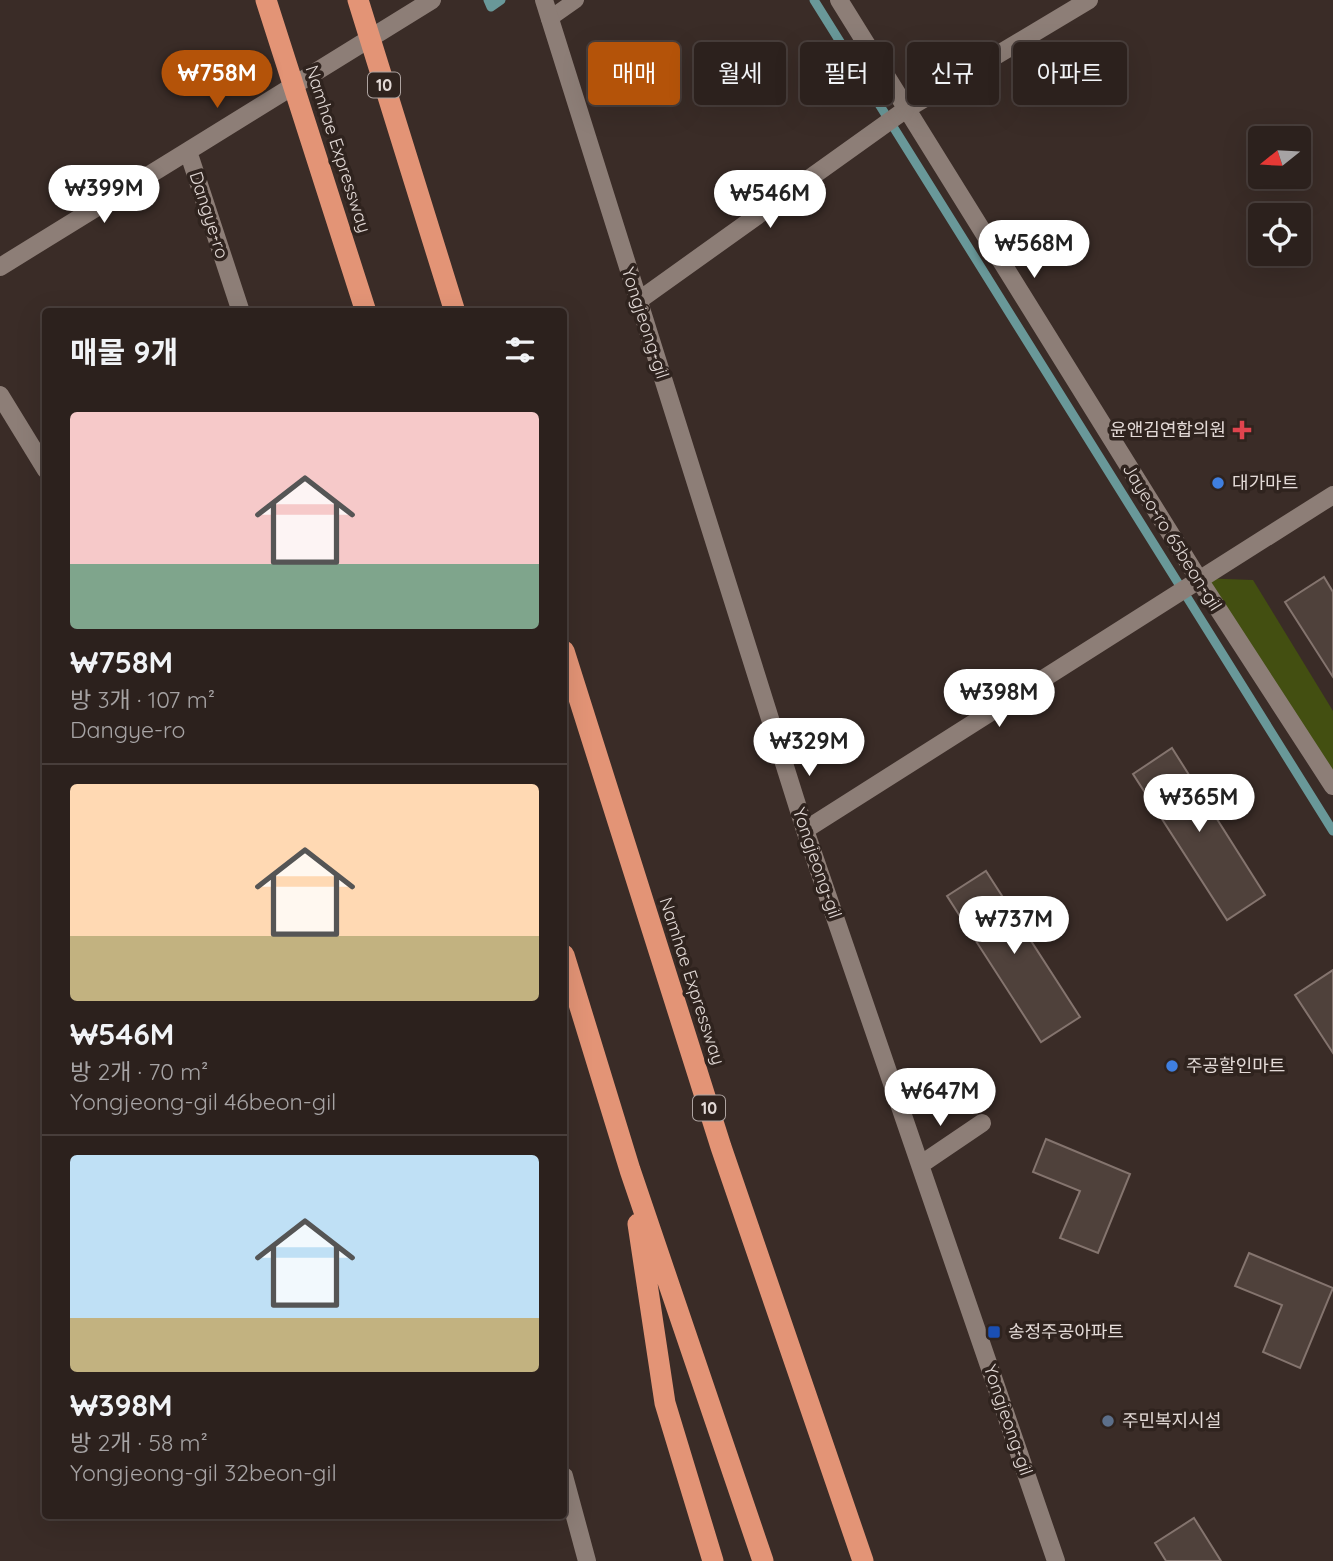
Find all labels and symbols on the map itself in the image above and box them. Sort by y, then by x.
pin: ₩758M [168,50,266,110]
street label: Namhae Expressway [301,62,376,236]
road number: 10 [368,72,400,97]
north arrow [1248,126,1311,189]
pin: ₩399M [55,166,153,225]
street label: Dangye-ro [185,168,234,261]
pin: ₩546M [721,170,819,230]
pin: ₩568M [985,220,1083,280]
street label: Yongjeong-gil [617,264,674,381]
place label: 윤앤김연합의원 [1110,418,1226,441]
marker: 윤앤김연합의원 [1232,420,1252,440]
street label: Jayeo-ro 65beon-gil [1118,459,1227,615]
place label: 대가마트 [1232,471,1298,494]
marker: 대가마트 [1210,475,1226,491]
pin: ₩398M [950,670,1048,729]
pin: ₩329M [760,718,858,778]
pin: ₩365M [1150,774,1248,834]
street label: Yongjeong-gil [788,804,847,921]
street label: Namhae Expressway [655,894,730,1068]
pin: ₩737M [965,897,1063,956]
place label: 주공할인마트 [1186,1054,1285,1077]
marker: 주공할인마트 [1164,1058,1180,1074]
pin: ₩647M [891,1068,989,1128]
road number: 10 [693,1096,725,1120]
place label: 송정주공아파트 [1008,1320,1124,1343]
marker: 송정주공아파트 [986,1324,1002,1340]
street label: Yongjeong-gil [979,1361,1038,1478]
place label: 주민복지시설 [1122,1409,1221,1432]
marker: 주민복지시설 [1100,1413,1116,1429]

